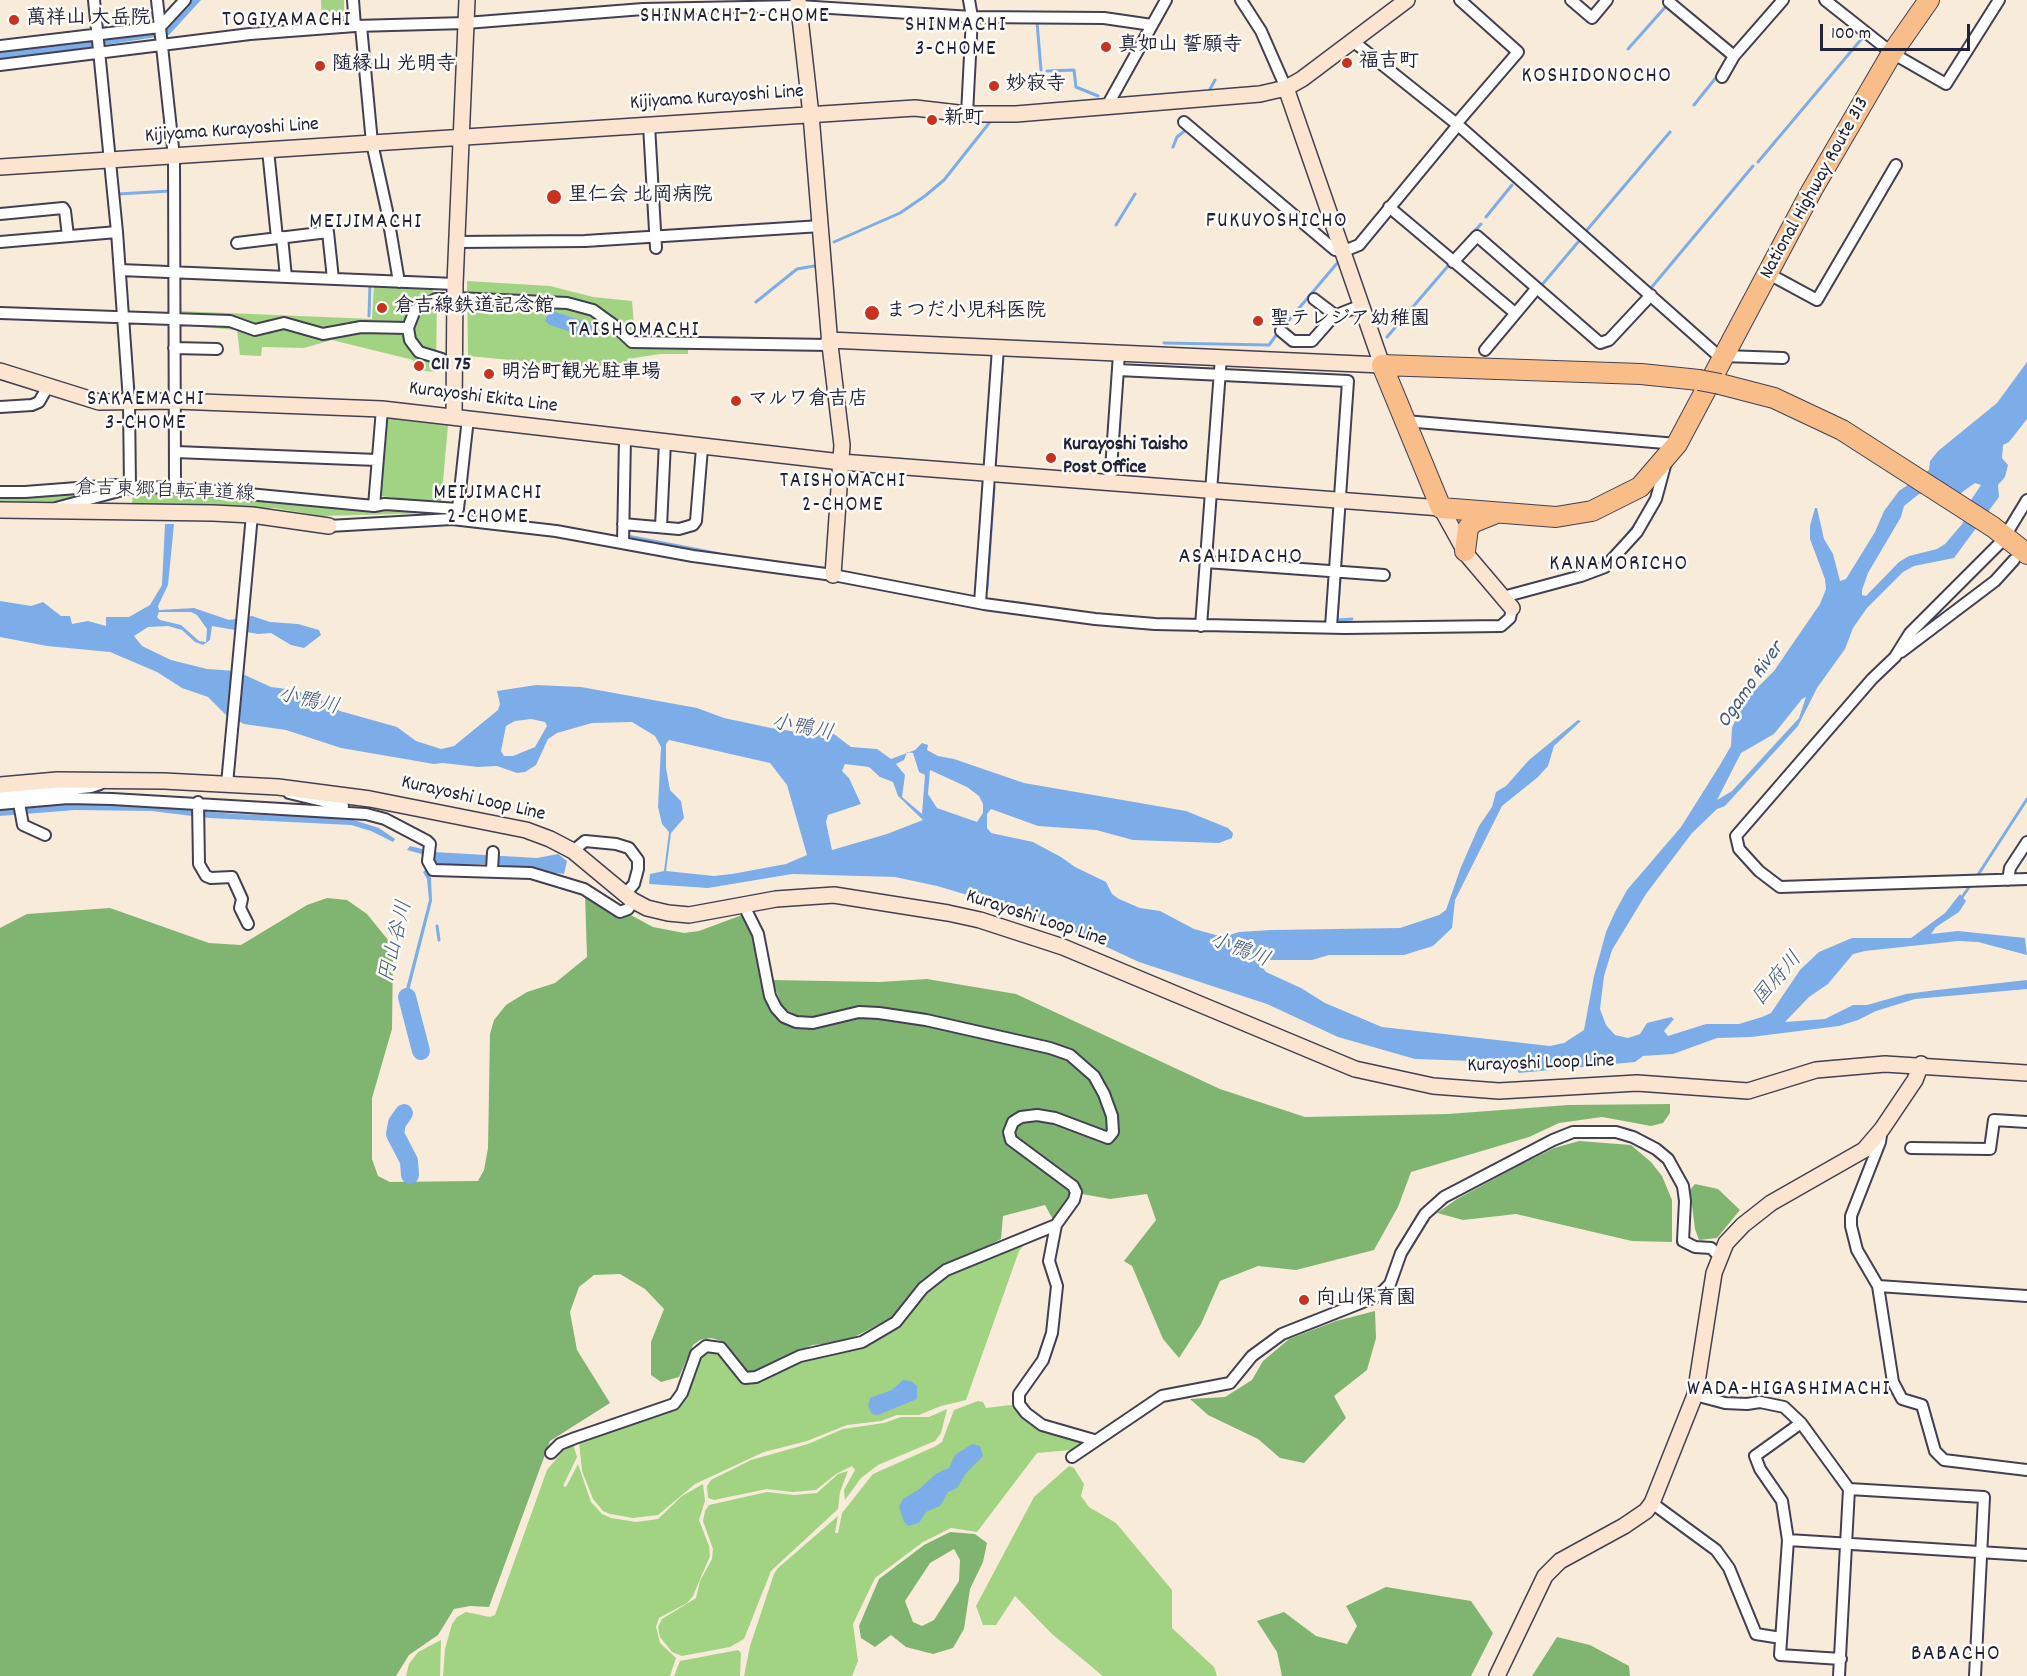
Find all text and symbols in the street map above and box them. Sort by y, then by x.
district label: SHINMACHI 2-CHOME [640,5,830,31]
place label: 萬祥山 大岳院 [26,8,151,32]
district label: TOGIYAMACHI [222,9,352,35]
scale bar [1823,12,1973,50]
marker: 萬祥山 大岳院 [7,13,21,27]
district label: SHINMACHI 3-CHOME [905,14,1007,64]
text: 100 m [1831,22,1871,47]
place label: 真如山 誓願寺 [1118,35,1243,59]
marker: 真如山 誓願寺 [1099,40,1113,54]
place label: 福吉町 [1359,51,1419,75]
place label: 随縁山 光明寺 [332,54,457,78]
marker: 福吉町 [1340,56,1354,70]
marker: 随縁山 光明寺 [313,59,327,73]
district label: KOSHIDONOCHO [1522,65,1672,91]
place label: 妙寂寺 [1006,74,1066,98]
marker: 妙寂寺 [987,79,1001,93]
street label: Kijiyama Kurayoshi Line [629,81,805,117]
street label: National Highway Route 313 [1756,94,1876,284]
place label: 新町 [944,108,984,132]
marker: 新町 [925,113,939,127]
street label: Kijiyama Kurayoshi Line [144,114,320,150]
place label: 里仁会 北岡病院 [568,185,713,209]
marker: 里仁会 北岡病院 [545,188,563,206]
district label: FUKUYOSHICHO [1206,210,1348,236]
district label: MEIJIMACHI [309,211,423,237]
place label: 倉吉線鉄道記念館 [394,296,554,320]
marker: 倉吉線鉄道記念館 [375,301,389,315]
place label: まつだ小児科医院 [886,301,1046,325]
marker: まつだ小児科医院 [863,304,881,322]
place label: 聖テレジア幼稚園 [1270,309,1430,333]
marker: 聖テレジア幼稚園 [1251,314,1265,328]
district label: TAISHOMACHI [568,319,700,345]
place label: C11 75 [431,354,471,378]
marker: C11 75 [412,359,426,373]
place label: 明治町観光駐車場 [501,362,661,386]
marker: 明治町観光駐車場 [482,367,496,381]
street label: Kurayoshi Ekita Line [407,378,559,420]
district label: SAKAEMACHI 3-CHOME [87,388,205,438]
place label: マルワ倉吉店 [748,389,868,413]
marker: マルワ倉吉店 [729,394,743,408]
place label: Kurayoshi Taisho Post Office [1063,434,1188,481]
marker: Kurayoshi Taisho Post Office [1044,451,1058,465]
district label: TAISHOMACHI 2-CHOME [780,470,906,520]
street label: 倉吉東郷自転車道線 [75,478,255,508]
district label: MEIJIMACHI 2-CHOME [434,482,542,532]
district label: ASAHIDACHO [1179,546,1303,572]
district label: KANAMORICHO [1549,553,1689,579]
water label: Ogamo River [1713,638,1791,734]
water label: 小鴨川 [274,684,342,722]
water label: 小鴨川 [769,712,835,748]
street label: Kurayoshi Loop Line [399,772,547,828]
street label: Kurayoshi Loop Line [962,886,1110,954]
water label: 円山谷川 [376,898,420,986]
water label: 小鴨川 [1205,929,1273,975]
water label: 国府川 [1749,948,1809,1012]
street label: Kurayoshi Loop Line [1467,1050,1615,1080]
place label: 向山保育園 [1316,1288,1416,1312]
marker: 向山保育園 [1297,1293,1311,1307]
district label: WADA-HIGASHIMACHI [1687,1378,1891,1404]
district label: BABACHO [1911,1643,2001,1669]

